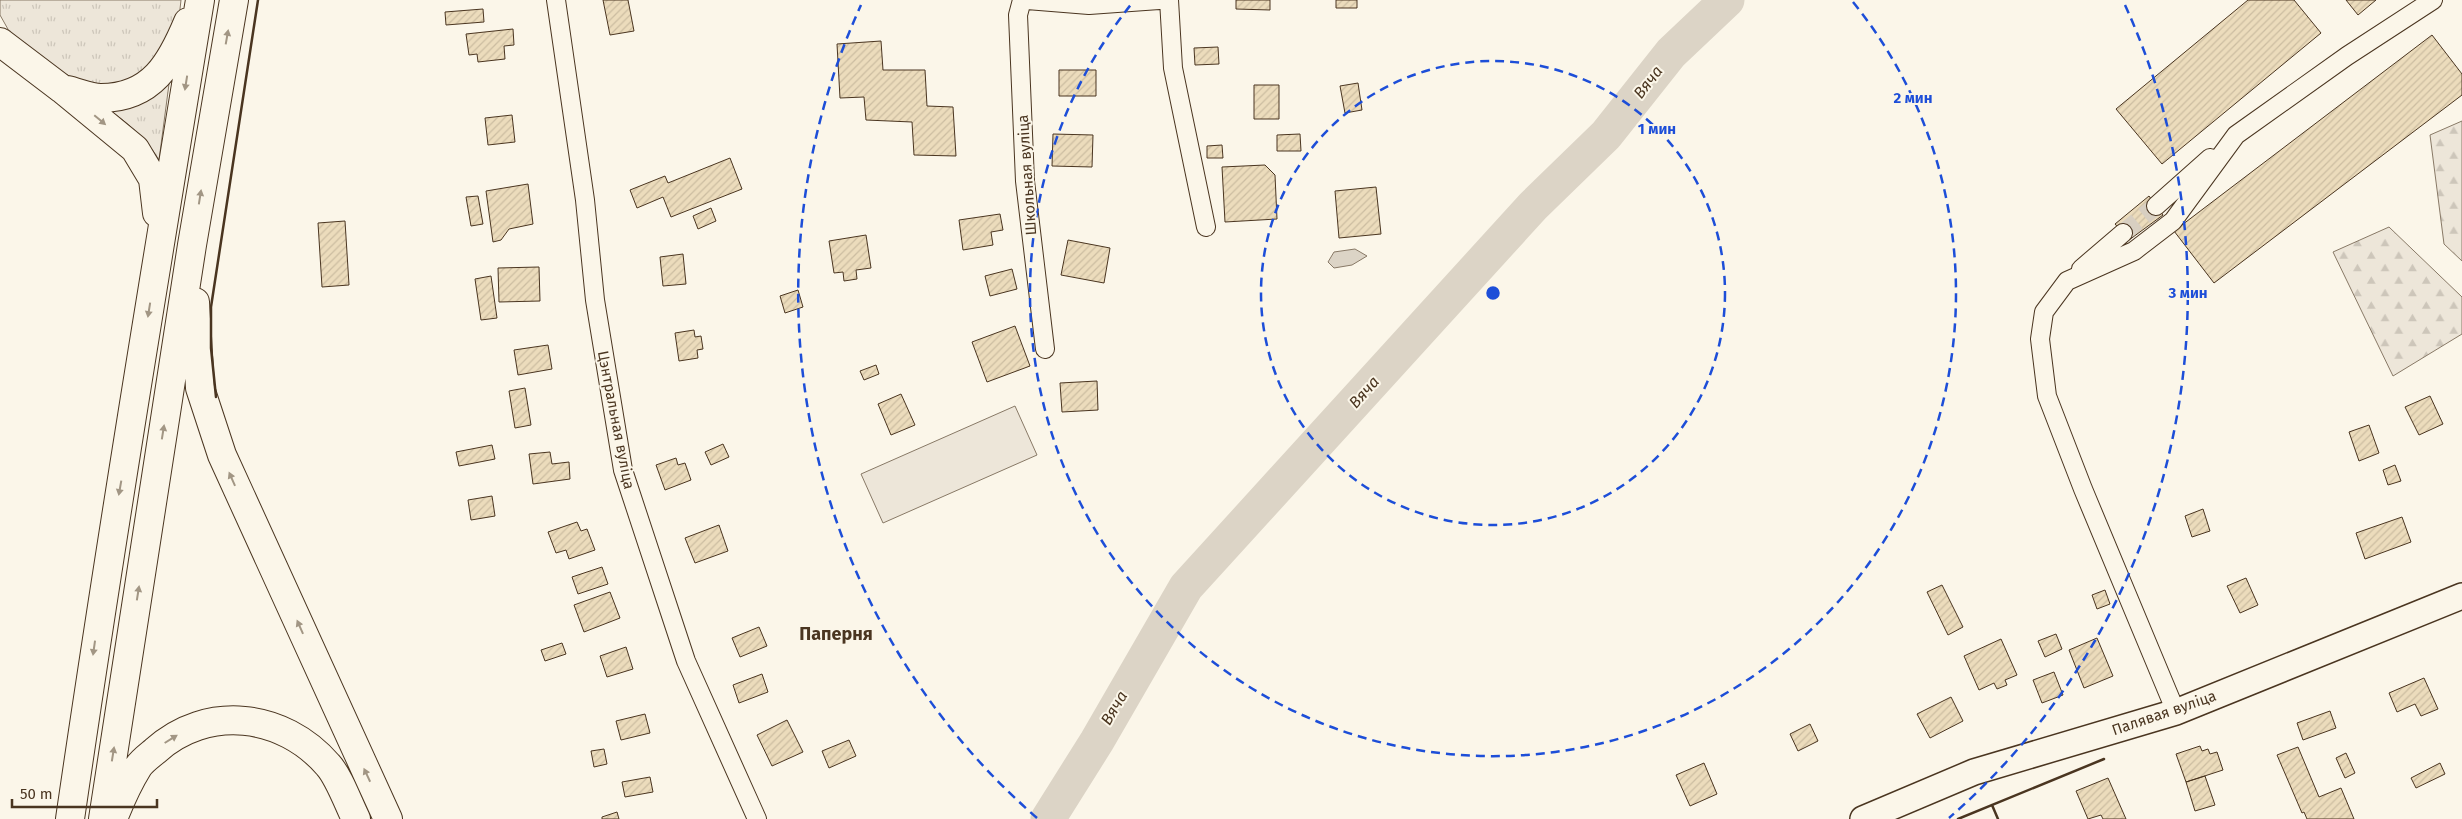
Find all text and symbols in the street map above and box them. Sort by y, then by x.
one-way arrow [224,29,232,45]
water label: Вяча [1629,62,1667,102]
one-way arrow [182,75,190,91]
text: 2 мин [1893,89,1933,107]
one-way arrow [94,114,106,125]
street label: Школьная вуліца [1014,114,1040,236]
text: 1 мин [1638,120,1676,138]
one-way arrow [197,189,205,205]
centre of rings [1484,284,1502,302]
text: 3 мин [2167,284,2208,302]
one-way arrow [145,303,153,319]
street label: Цэнтральная вуліца [594,349,638,491]
water label: Вяча [1345,372,1383,412]
one-way arrow [159,424,167,440]
one-way arrow [228,472,236,486]
one-way arrow [116,480,124,496]
one-way arrow [135,585,143,601]
one-way arrow [295,620,303,634]
district label: Паперня [799,623,873,645]
one-way arrow [90,641,98,657]
street label: Палявая вуліца [2109,687,2219,739]
water label: Вяча [1097,688,1131,728]
one-way arrow [164,734,178,743]
one-way arrow [110,745,118,761]
one-way arrow [363,768,371,782]
scale bar [12,776,158,808]
text: 50 m [20,785,53,803]

